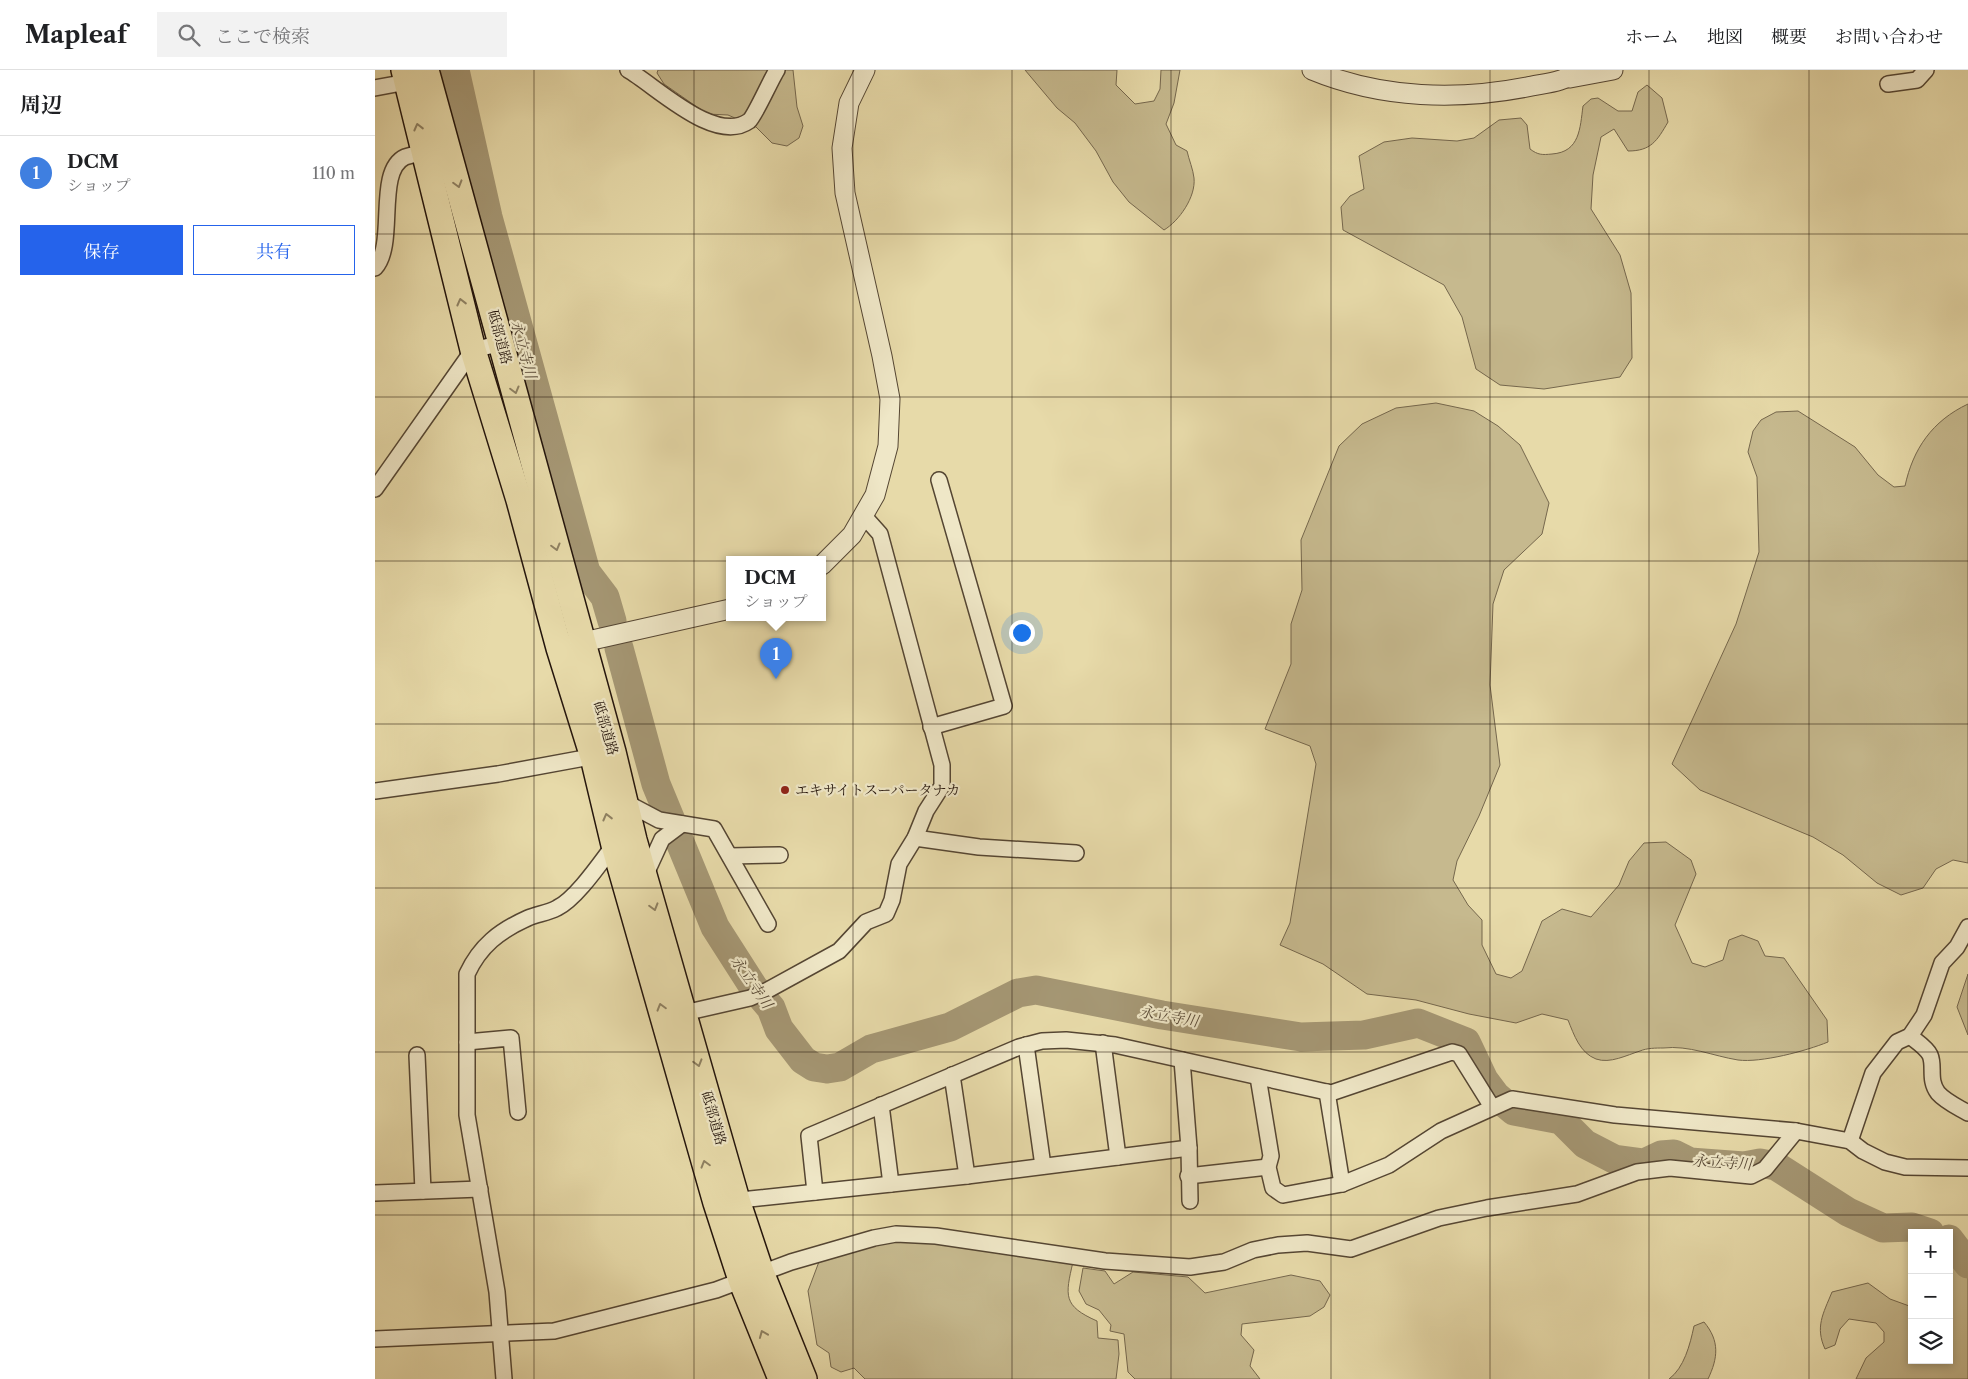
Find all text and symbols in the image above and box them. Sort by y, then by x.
search box [157,12,507,57]
text: Mapleaf [25,20,127,49]
icon: search [175,21,203,49]
text: ここで検索 [215,25,310,48]
text: ホーム [1625,26,1679,48]
text: 地図 [1707,26,1743,48]
text: 概要 [1771,26,1807,48]
text: お問い合わせ [1835,26,1943,48]
text: 周辺 [20,92,62,117]
one-way arrow [413,123,424,132]
text: DCM [67,150,119,173]
text: 1 [32,163,40,183]
text: 110 m [312,163,355,183]
text: ショップ [67,175,131,195]
one-way arrow [452,180,463,189]
button: 保存 [20,225,183,275]
button: 共有 [193,225,355,275]
one-way arrow [456,298,467,307]
street label: 砥部道路 [484,308,516,366]
water label: 永立寺川 [507,318,541,382]
one-way arrow [509,386,519,394]
one-way arrow [551,543,561,551]
popup [726,556,826,621]
text: DCM [744,566,796,589]
text: ショップ [744,591,808,611]
your location [1009,620,1035,646]
pin: 1 [760,638,792,679]
street label: 砥部道路 [590,699,622,757]
place label: エキサイトスーパータナカ [795,781,960,799]
marker: エキサイトスーパータナカ [779,784,791,796]
one-way arrow [602,813,613,822]
one-way arrow [648,902,658,910]
water label: 永立寺川 [727,952,778,1014]
water label: 永立寺川 [1138,1001,1202,1031]
one-way arrow [656,1004,666,1012]
one-way arrow [693,1058,703,1067]
street label: 砥部道路 [698,1089,730,1147]
water label: 永立寺川 [1691,1150,1755,1174]
one-way arrow [701,1160,711,1168]
map controls [1908,1229,1953,1364]
button: + [1908,1229,1953,1274]
button: − [1908,1274,1953,1319]
button: layers [1908,1319,1953,1364]
one-way arrow [759,1330,769,1339]

